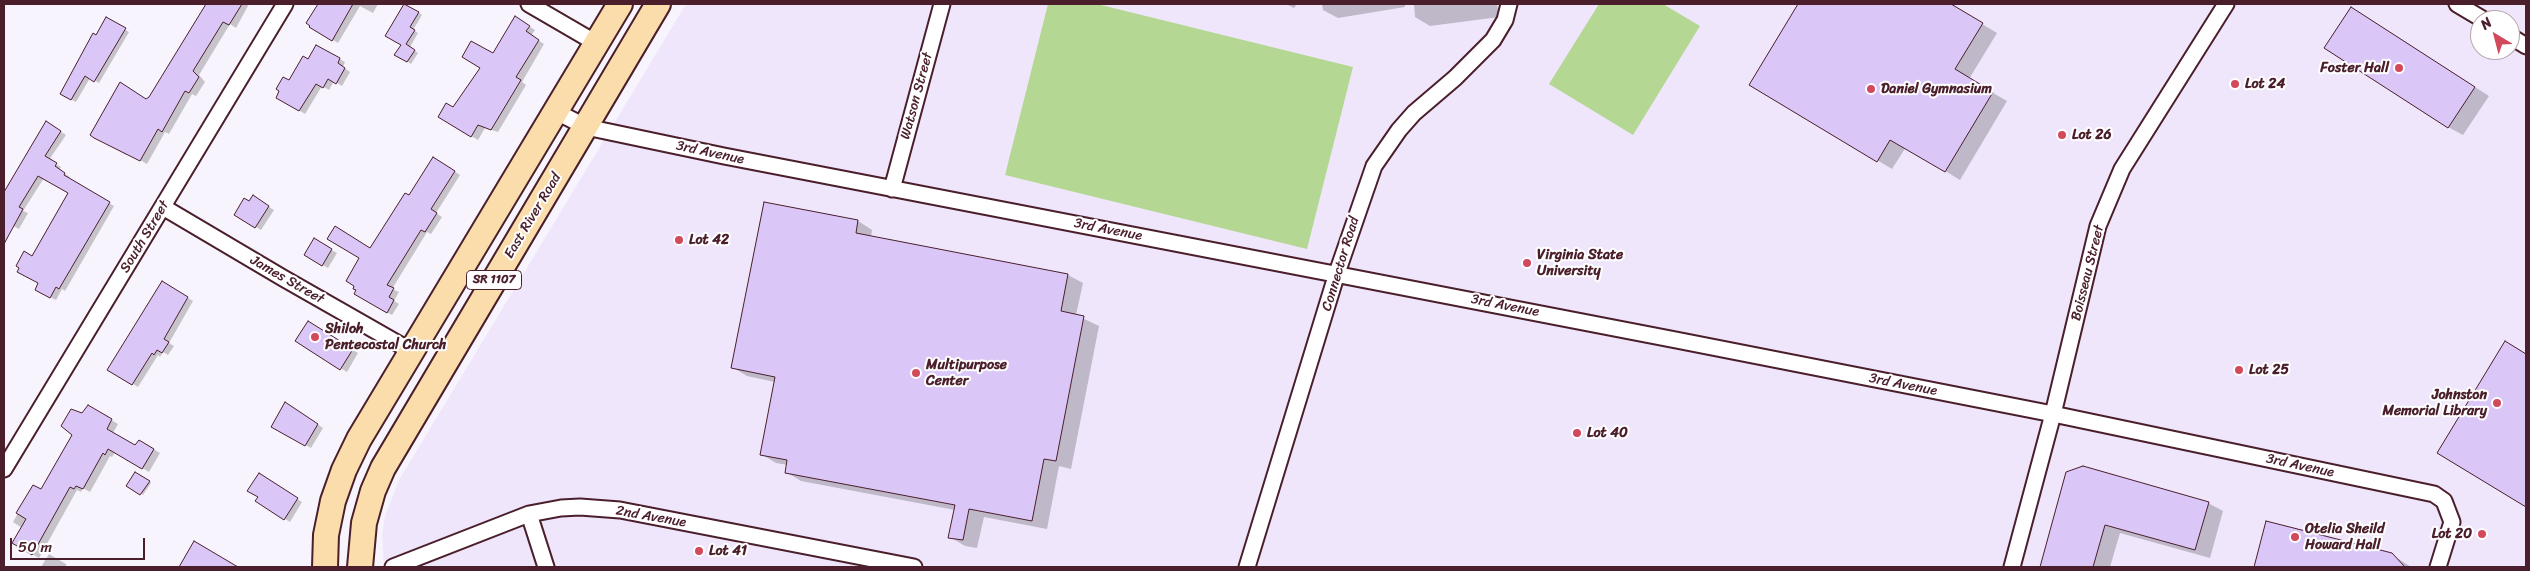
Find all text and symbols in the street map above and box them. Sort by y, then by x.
north arrow [2470,10,2520,60]
text: N [2475,11,2498,36]
street label: Watson Street [897,51,937,141]
place label: Foster Hall [2320,60,2389,76]
marker: Foster Hall [2393,62,2405,74]
place label: Lot 24 [2245,76,2285,92]
marker: Lot 24 [2229,78,2241,90]
place label: Daniel Gymnasium [1881,81,1992,97]
marker: Daniel Gymnasium [1865,83,1877,95]
place label: Lot 26 [2072,127,2111,143]
marker: Lot 26 [2056,129,2068,141]
street label: 3rd Avenue [674,138,746,168]
street label: East River Road [501,170,565,262]
street label: South Street [117,198,173,276]
street label: 3rd Avenue [1072,215,1144,245]
street label: Connector Road [1319,215,1363,313]
street label: Boisseau Street [2068,223,2108,323]
place label: Lot 42 [689,232,729,248]
marker: Lot 42 [673,234,685,246]
place label: Virginia State University [1537,247,1623,280]
street label: James Street [247,252,327,308]
marker: Virginia State University [1521,257,1533,269]
road number: SR 1107 [466,270,522,290]
street label: 3rd Avenue [1469,291,1541,321]
place label: Shiloh Pentecostal Church [325,321,446,354]
marker: Shiloh Pentecostal Church [309,331,321,343]
place label: Multipurpose Center [926,357,1007,390]
place label: Lot 25 [2249,362,2289,378]
marker: Lot 25 [2233,364,2245,376]
marker: Multipurpose Center [910,367,922,379]
street label: 3rd Avenue [1867,370,1939,400]
place label: Johnston Memorial Library [2382,387,2487,420]
marker: Johnston Memorial Library [2491,397,2503,409]
place label: Lot 40 [1587,425,1628,441]
marker: Lot 40 [1571,427,1583,439]
street label: 3rd Avenue [2264,451,2336,481]
street label: 2nd Avenue [614,503,688,531]
place label: Otelia Sheild Howard Hall [2305,521,2384,554]
place label: Lot 20 [2432,526,2472,542]
scale bar [12,528,148,560]
marker: Lot 20 [2476,528,2488,540]
marker: Otelia Sheild Howard Hall [2289,531,2301,543]
text: 50 m [18,534,52,560]
place label: Lot 41 [709,543,747,559]
marker: Lot 41 [693,545,705,557]

